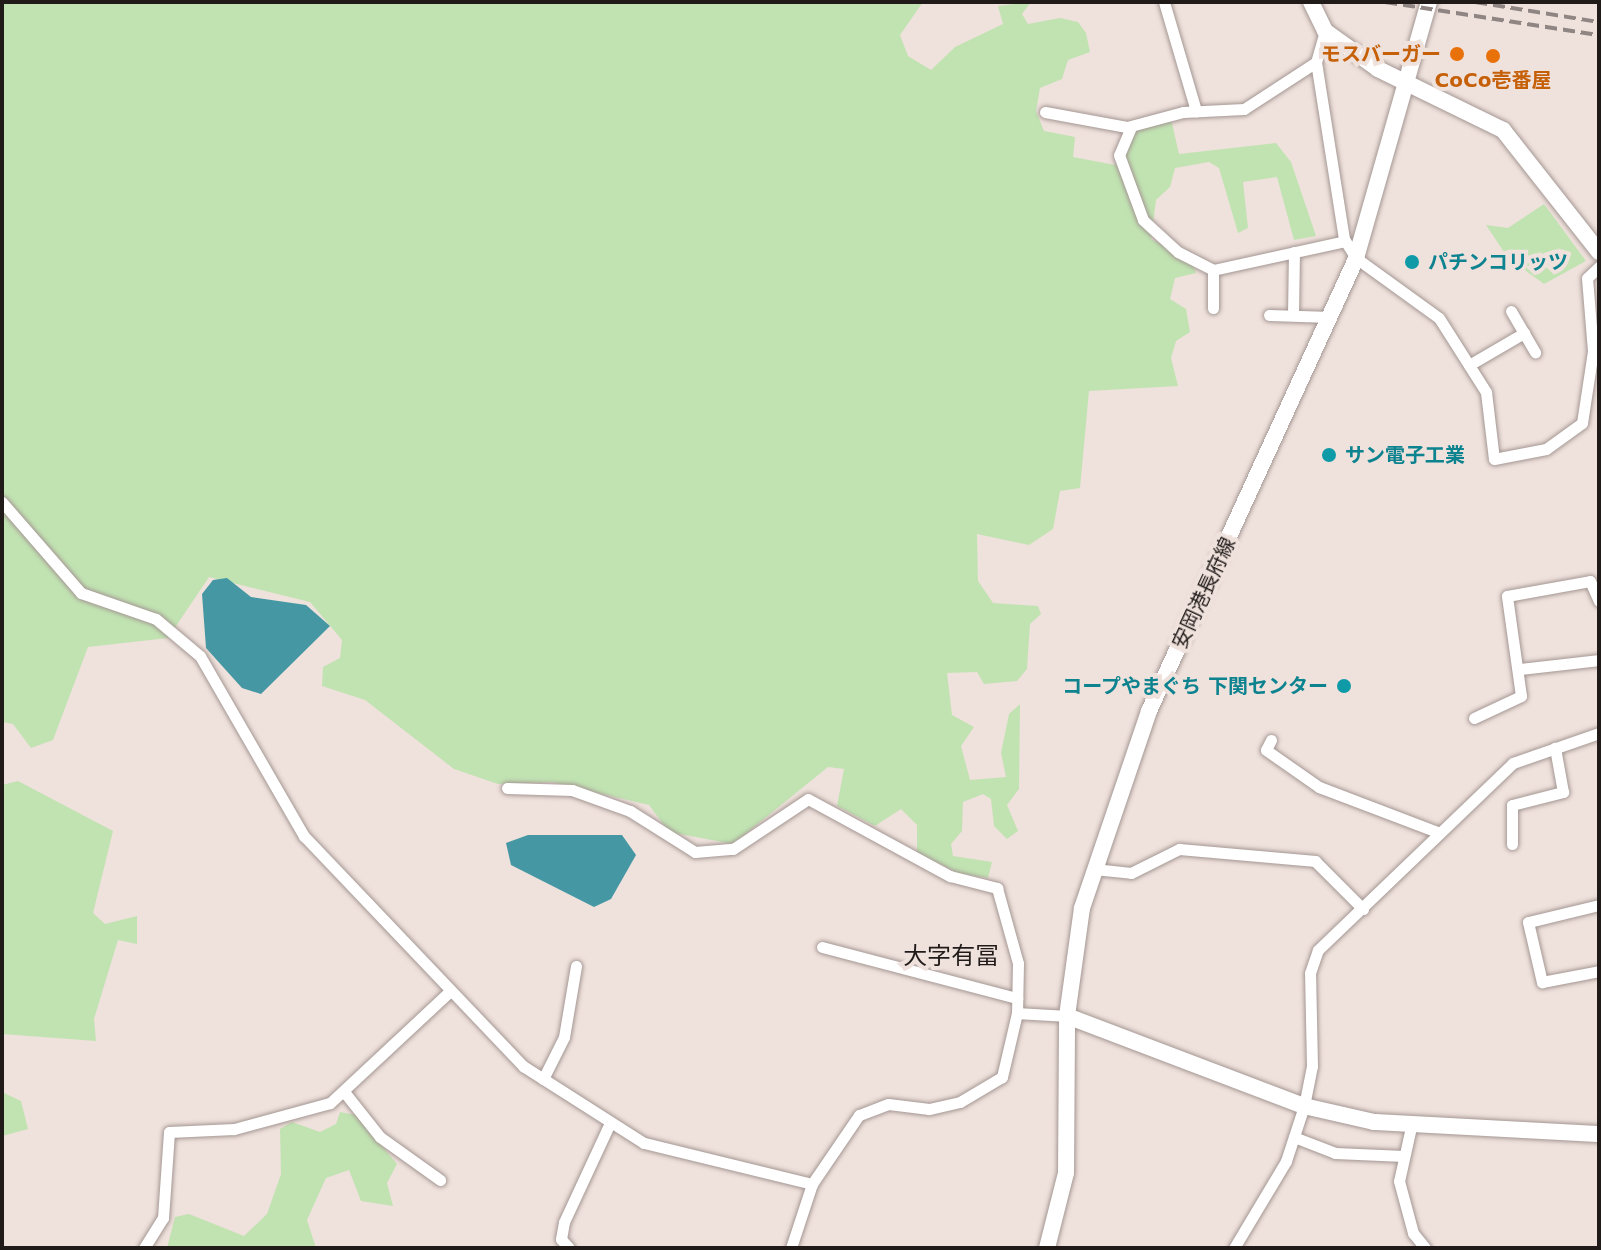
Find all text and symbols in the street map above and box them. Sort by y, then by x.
place label: モスバーガー [1321,42,1441,66]
marker: モスバーガー [1448,45,1466,63]
marker: CoCo壱番屋 [1484,47,1502,65]
place label: CoCo壱番屋 [1435,68,1551,92]
place label: パチンコリッツ [1428,250,1568,274]
marker: パチンコリッツ [1403,253,1421,271]
place label: サン電子工業 [1345,443,1465,467]
marker: サン電子工業 [1320,446,1338,464]
street label: 安岡港長府線 [1168,534,1240,652]
place label: コープやまぐち 下関センター [1061,674,1328,698]
marker: コープやまぐち 下関センター [1335,677,1353,695]
district label: 大字有冨 [903,943,999,971]

